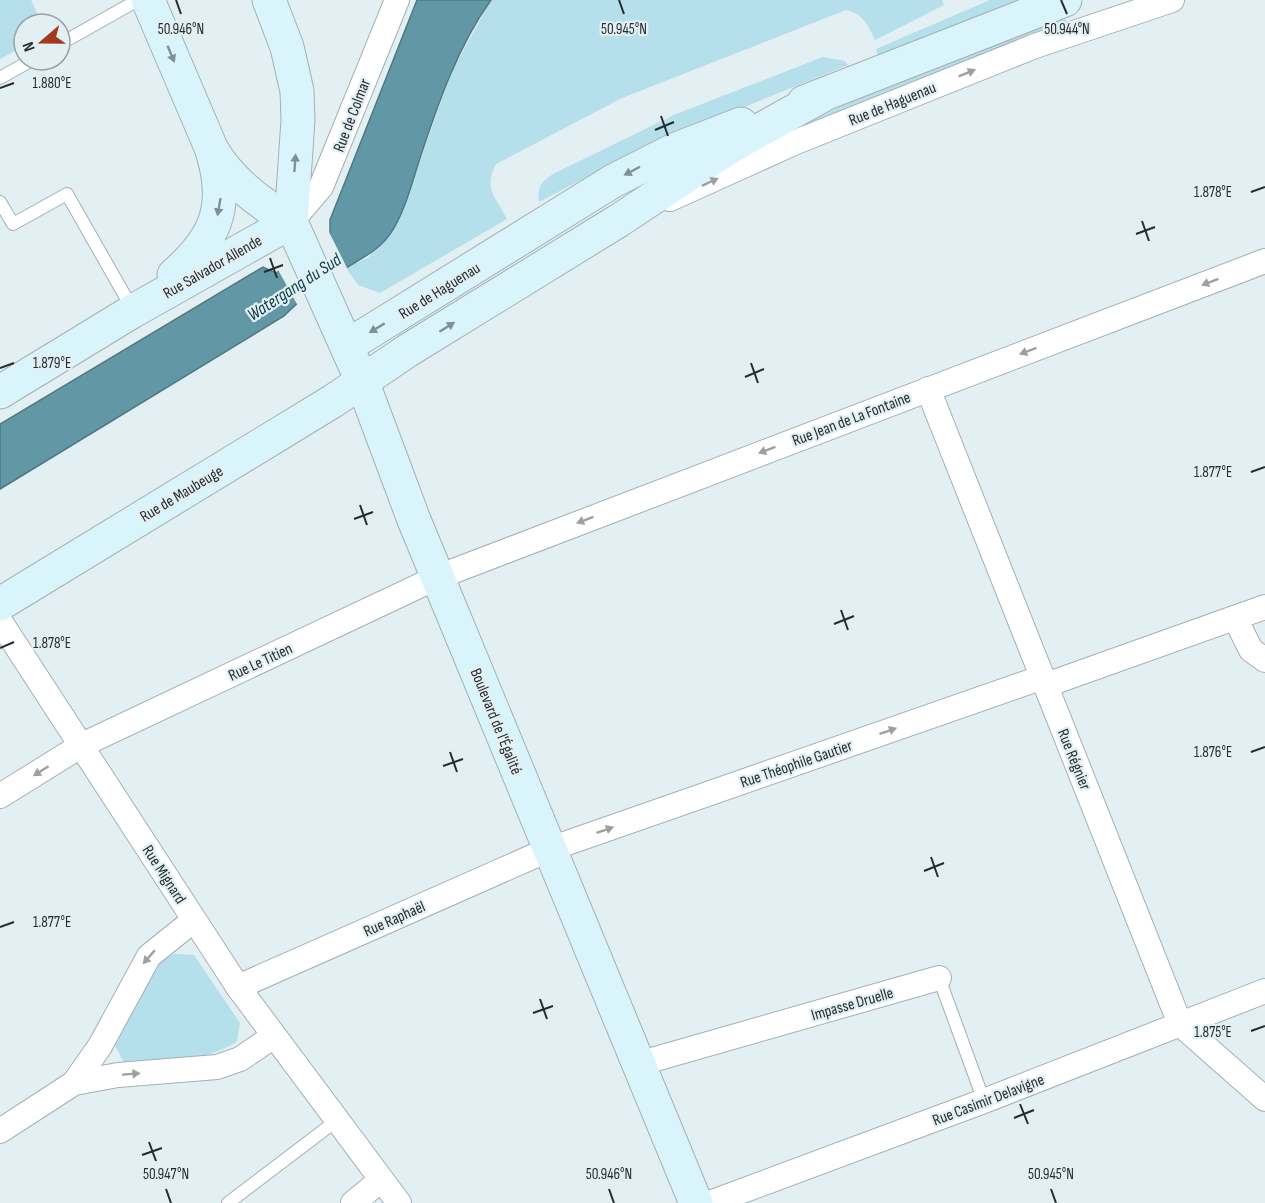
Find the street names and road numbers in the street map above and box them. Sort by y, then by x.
street label: Rue de Colmar [330,76,375,155]
street label: Rue de Haguenau [846,78,939,130]
street label: Rue Salvador Allende [160,231,266,303]
street label: Rue de Haguenau [396,259,484,324]
street label: Rue Jean de La Fontaine [790,388,913,451]
street label: Rue de Maubeuge [137,462,227,527]
street label: Rue Le Titien [226,639,296,685]
street label: Boulevard de l'Égalité [466,666,526,777]
street label: Rue Régnier [1053,726,1095,793]
street label: Rue Théophile Gautier [738,736,855,793]
street label: Rue Mignard [138,842,190,908]
street label: Rue Raphaël [361,897,428,941]
street label: Impasse Druelle [809,984,896,1025]
street label: Rue Casimir Delavigne [930,1070,1047,1130]

